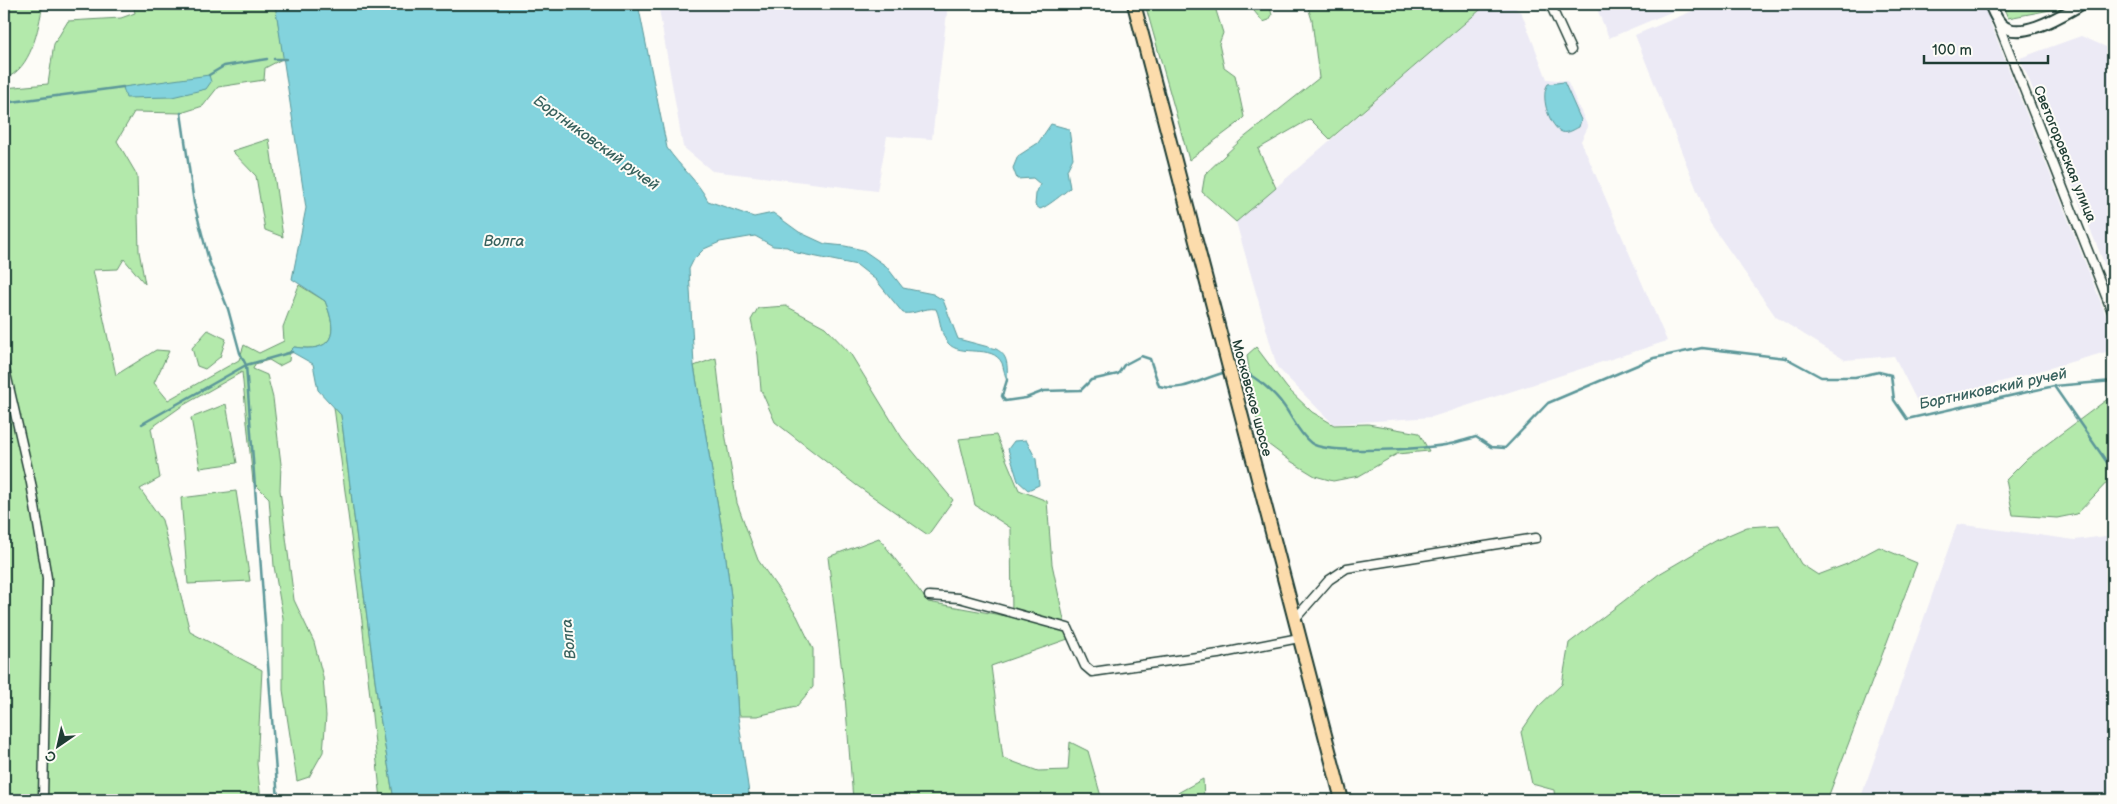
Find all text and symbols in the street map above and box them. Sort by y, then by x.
scale bar [1924,32,2048,64]
text: 100 m [1932,41,1972,60]
street label: Светогоровская улица [2030,83,2100,225]
water label: Бортниковский ручей [529,91,663,195]
water label: Волга [484,232,524,251]
street label: Московское шоссе [1228,338,1276,459]
water label: Бортниковский ручей [1917,364,2069,414]
water label: Волга [557,618,581,660]
north arrow [32,722,82,772]
text: С [42,746,60,766]

